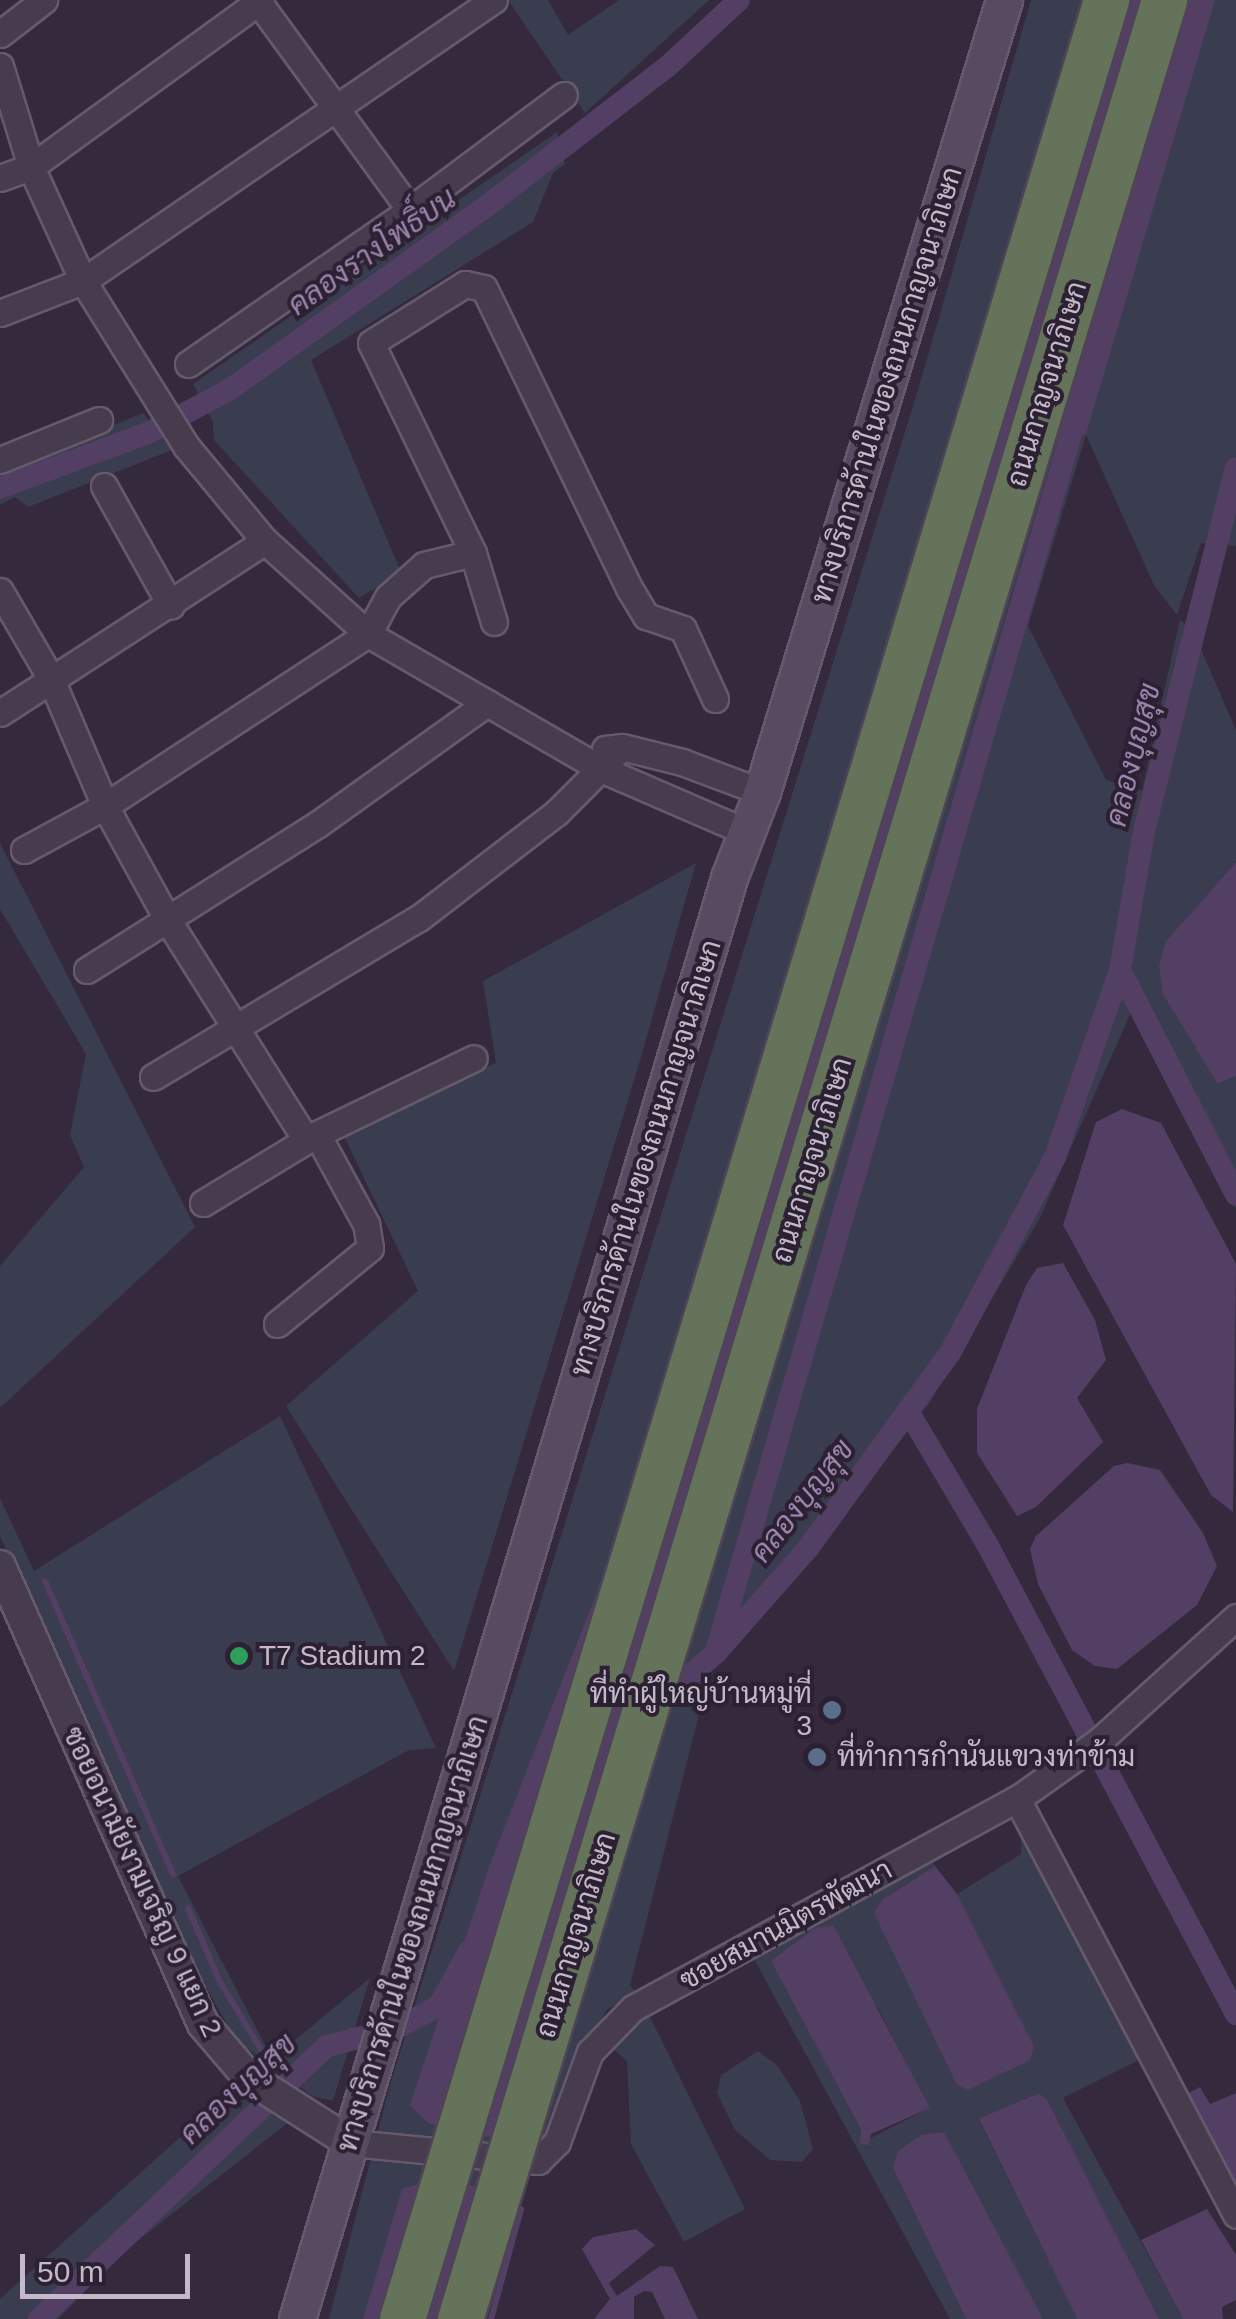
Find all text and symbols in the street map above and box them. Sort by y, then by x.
street label: ทางบริการด้านในของถนนกาญจนาภิเษก [804,163,970,607]
water label: คลองรางโพธิ์บน [281,181,463,323]
street label: ถนนกาญจนาภิเษก [1000,277,1094,491]
water label: คลองบุญสุข [1098,680,1168,830]
street label: ทางบริการด้านในของถนนกาญจนาภิเษก [563,936,729,1380]
street label: ถนนกาญจนาภิเษก [765,1053,859,1267]
water label: คลองบุญสุข [743,1432,861,1570]
place label: T7 Stadium 2 [259,1639,426,1673]
marker: T7 Stadium 2 [228,1645,250,1667]
place label: ที่ทำผู้ใหญ่บ้านหมู่ที่ 3 [590,1677,812,1743]
marker: ที่ทำผู้ใหญ่บ้านหมู่ที่ 3 [821,1699,843,1721]
street label: ทางบริการด้านในของถนนกาญจนาภิเษก [330,1712,496,2156]
street label: ซอยอนามัยงามเจริญ 9 แยก 2 [55,1722,229,2042]
place label: ที่ทำการกำนันแขวงท่าข้าม [837,1740,1135,1774]
marker: ที่ทำการกำนันแขวงท่าข้าม [806,1746,828,1768]
street label: ถนนกาญจนาภิเษก [529,1828,623,2042]
street label: ซอยสมานมิตรพัฒนา [674,1853,898,1997]
water label: คลองบุญสุข [172,2026,304,2152]
scale bar [25,2234,195,2296]
text: 50 m [37,2255,104,2288]

